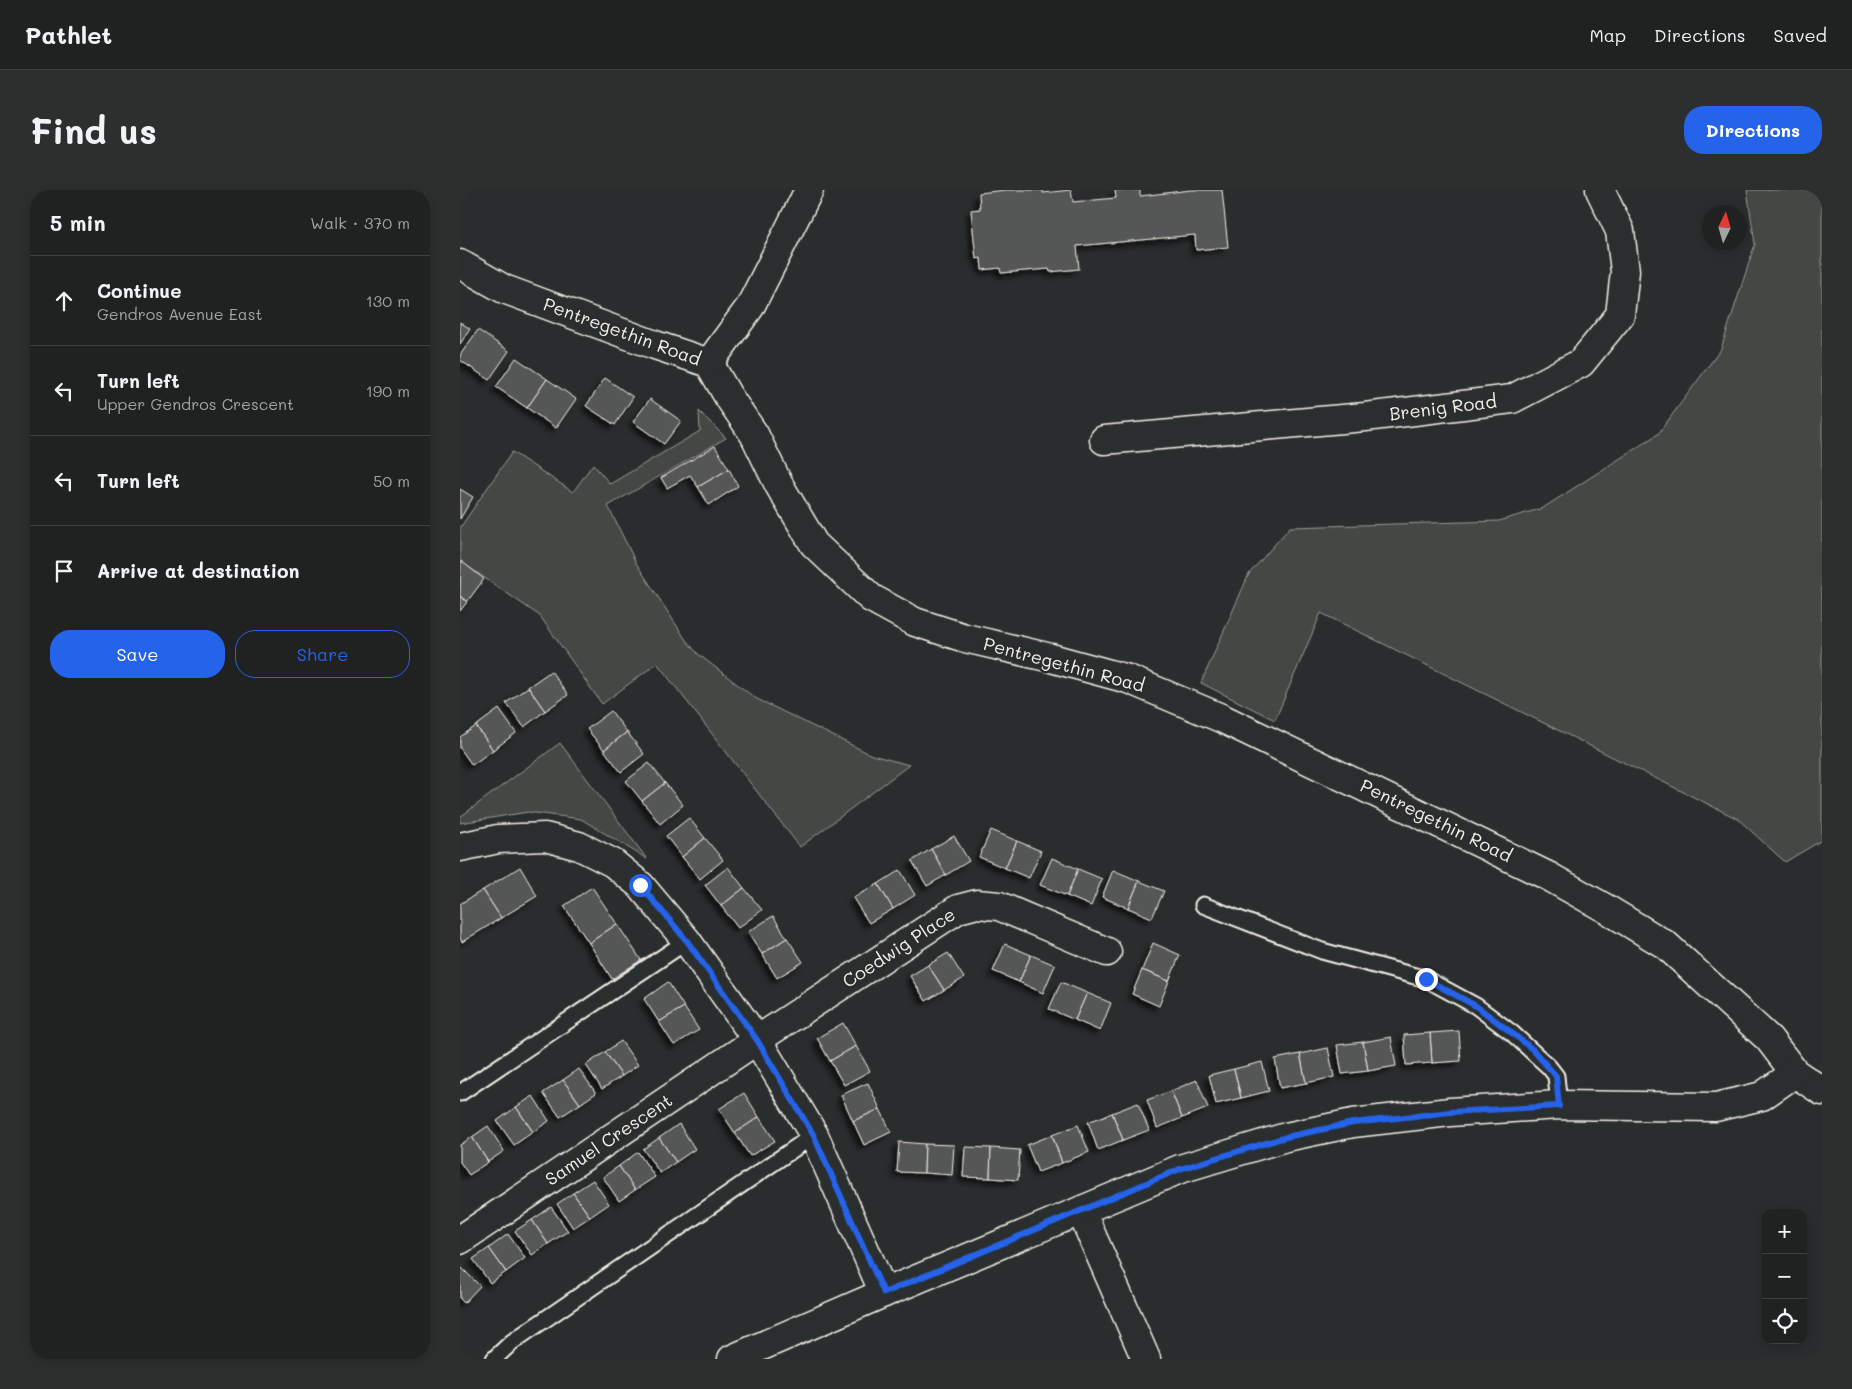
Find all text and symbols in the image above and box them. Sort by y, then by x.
text: Pathlet [25,19,112,50]
text: Map [1589,23,1626,47]
text: Directions [1654,23,1746,47]
text: Saved [1774,23,1827,47]
button: Directions [1684,106,1822,154]
text: Find us [30,107,157,153]
north arrow [1702,205,1747,250]
text: 5 min [50,209,106,236]
text: Walk · 370 m [310,212,410,233]
text: Continue [97,278,182,303]
icon: ahead [50,287,78,315]
text: 130 m [366,290,410,311]
street label: Pentregethin Road [540,291,704,371]
text: Gendros Avenue East [97,303,263,324]
text: Turn left [97,368,180,393]
icon: left [50,377,78,405]
text: 190 m [366,380,410,401]
street label: Brenig Road [1388,389,1498,425]
text: Upper Gendros Crescent [97,393,294,414]
icon: left [50,467,78,495]
text: Turn left [97,468,180,493]
text: 50 m [373,470,410,491]
icon: arrive [50,557,78,585]
text: Arrive at destination [97,558,300,583]
button: Save [50,630,225,678]
button: Share [235,630,410,678]
street label: Pentregethin Road [981,631,1148,697]
street label: Pentregethin Road [1357,773,1516,867]
route start [629,874,652,897]
street label: Coedwig Place [837,902,960,993]
route end [1415,968,1438,991]
street label: Samuel Crescent [540,1088,677,1191]
map controls [1762,1209,1807,1344]
button: + [1762,1209,1807,1254]
button: − [1762,1254,1807,1299]
button: locate [1762,1299,1807,1344]

